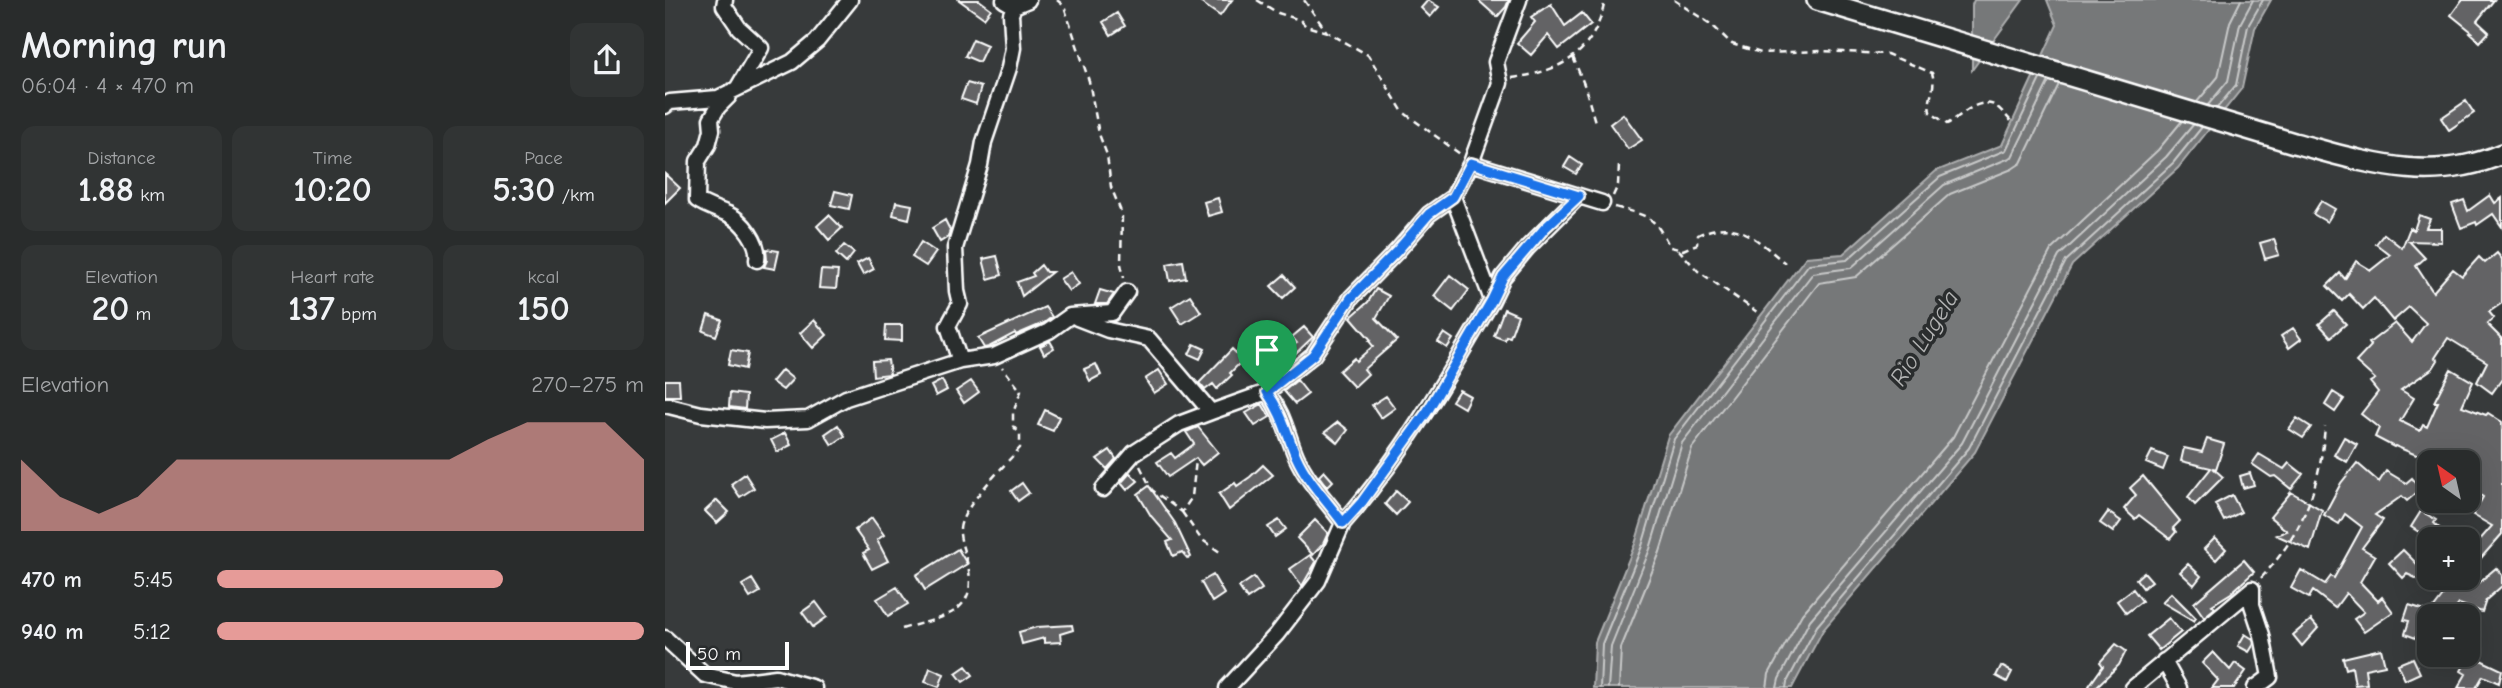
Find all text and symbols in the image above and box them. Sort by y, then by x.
button: share [570,23,644,97]
text: Morning run [21,24,227,68]
text: 06:04 · 4 × 470 m [21,72,194,99]
text: Distance [87,147,156,169]
text: Time [313,147,352,169]
text: Pace [524,147,563,169]
text: 1.88 [78,169,134,210]
text: 10:20 [293,169,372,210]
text: 5:30 [492,169,555,210]
text: km [134,184,165,206]
text: /km [555,184,595,206]
text: Elevation [85,266,158,288]
text: Heart rate [291,266,374,288]
text: kcal [528,266,559,288]
water label: Rio Lugela [1884,285,1964,391]
text: 20 [92,288,129,329]
text: 137 [288,288,335,329]
text: 150 [517,288,570,329]
text: m [129,303,151,325]
text: bpm [335,303,377,325]
pin [1237,320,1297,392]
icon: arrive [1248,331,1286,369]
text: Elevation [21,371,109,398]
text: 270–275 m [531,371,644,398]
north arrow [2417,450,2480,513]
map controls [2417,450,2480,667]
button: + [2417,527,2480,590]
text: 470 m [21,566,82,593]
text: 5:45 [133,566,173,593]
button: − [2417,604,2480,667]
text: 940 m [21,618,83,645]
text: 5:12 [133,618,171,645]
scale bar [686,639,789,671]
text: 50 m [697,643,741,665]

